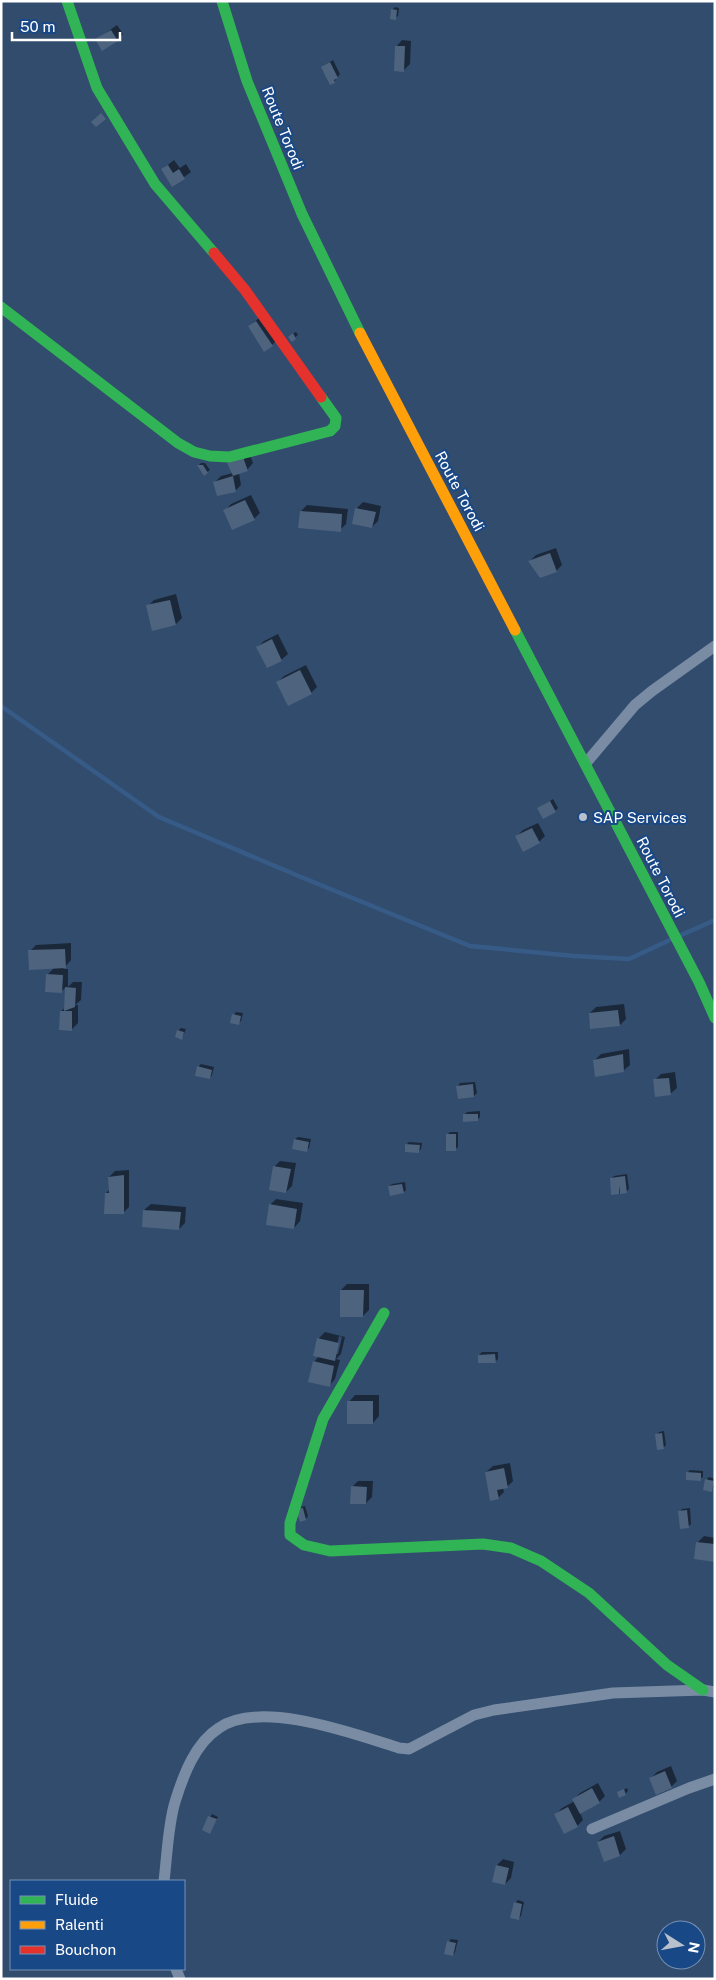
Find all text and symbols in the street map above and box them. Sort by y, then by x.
scale bar [12,10,120,42]
text: 50 m [20,18,55,35]
street label: Route Torodi [259,84,307,172]
street label: Route Torodi [432,448,488,534]
place label: SAP Services [593,809,687,826]
marker: SAP Services [577,811,589,823]
street label: Route Torodi [633,834,689,920]
legend [10,1880,185,1970]
text: Fluide [55,1891,98,1908]
text: Ralenti [55,1916,104,1933]
north arrow [656,1920,706,1970]
text: Bouchon [55,1941,116,1958]
text: N [685,1941,703,1954]

